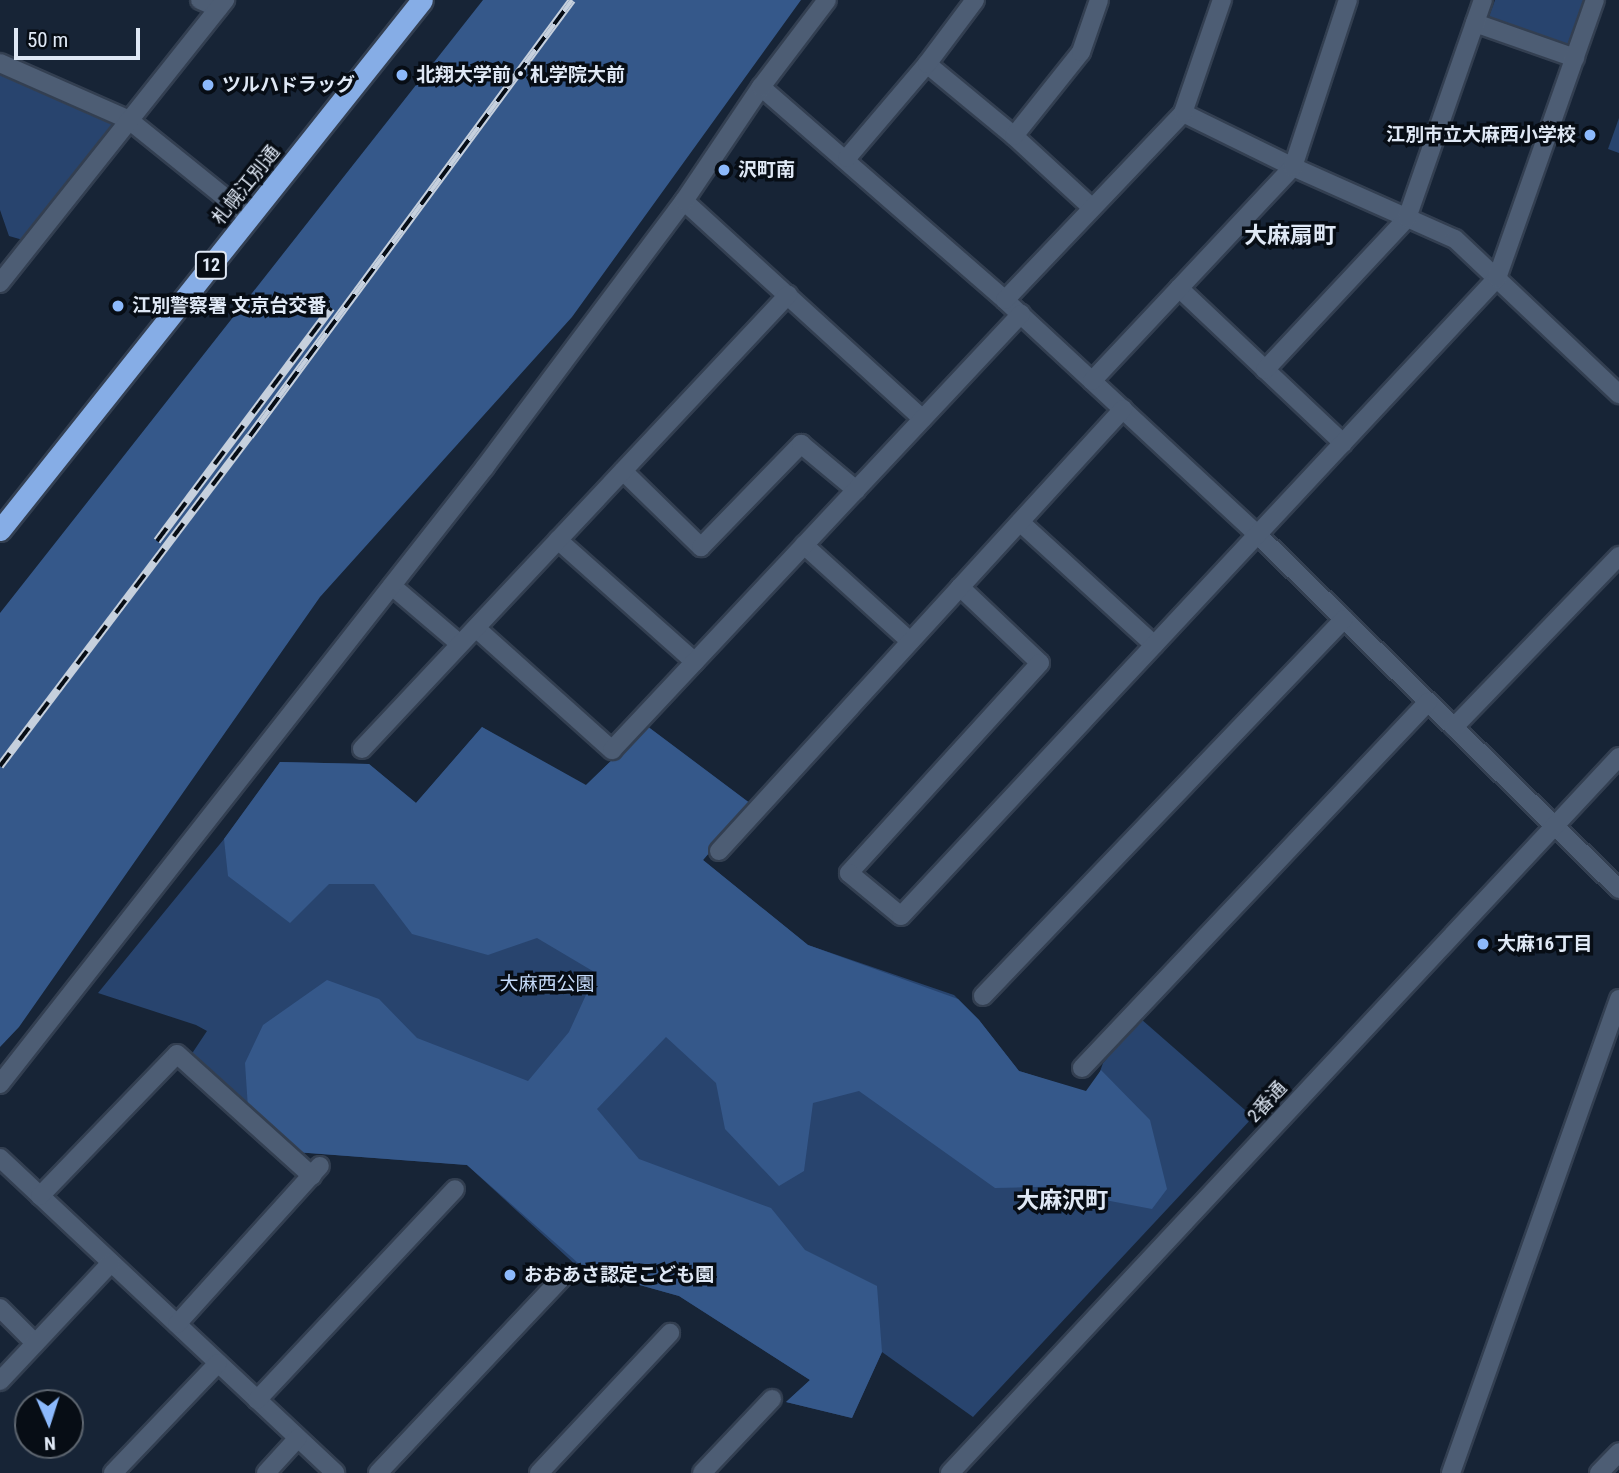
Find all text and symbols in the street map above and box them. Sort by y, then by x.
scale bar [18,14,144,58]
text: 50 m [27,28,68,52]
place label: 北翔大学前・札学院大前 [416,64,625,86]
marker: 北翔大学前・札学院大前 [394,67,410,83]
place label: ツルハドラッグ [222,74,355,96]
marker: ツルハドラッグ [200,77,216,93]
place label: 江別市立大麻西小学校 [1386,124,1576,146]
marker: 江別市立大麻西小学校 [1582,127,1598,143]
street label: 札幌江別通 [207,141,285,229]
place label: 沢町南 [738,159,795,181]
marker: 沢町南 [716,162,732,178]
district label: 大麻扇町 [1244,222,1336,250]
road number: 12 [194,250,228,279]
place label: 江別警察署 文京台交番 [132,295,326,317]
marker: 江別警察署 文京台交番 [110,298,126,314]
place label: 大麻16丁目 [1497,933,1592,955]
marker: 大麻16丁目 [1475,936,1491,952]
park label: 大麻西公園 [500,973,594,995]
street label: 2番通 [1243,1077,1291,1127]
district label: 大麻沢町 [1016,1187,1108,1215]
place label: おおあさ認定こども園 [524,1264,714,1286]
marker: おおあさ認定こども園 [502,1267,518,1283]
north arrow [14,1389,84,1459]
text: N [44,1432,56,1455]

